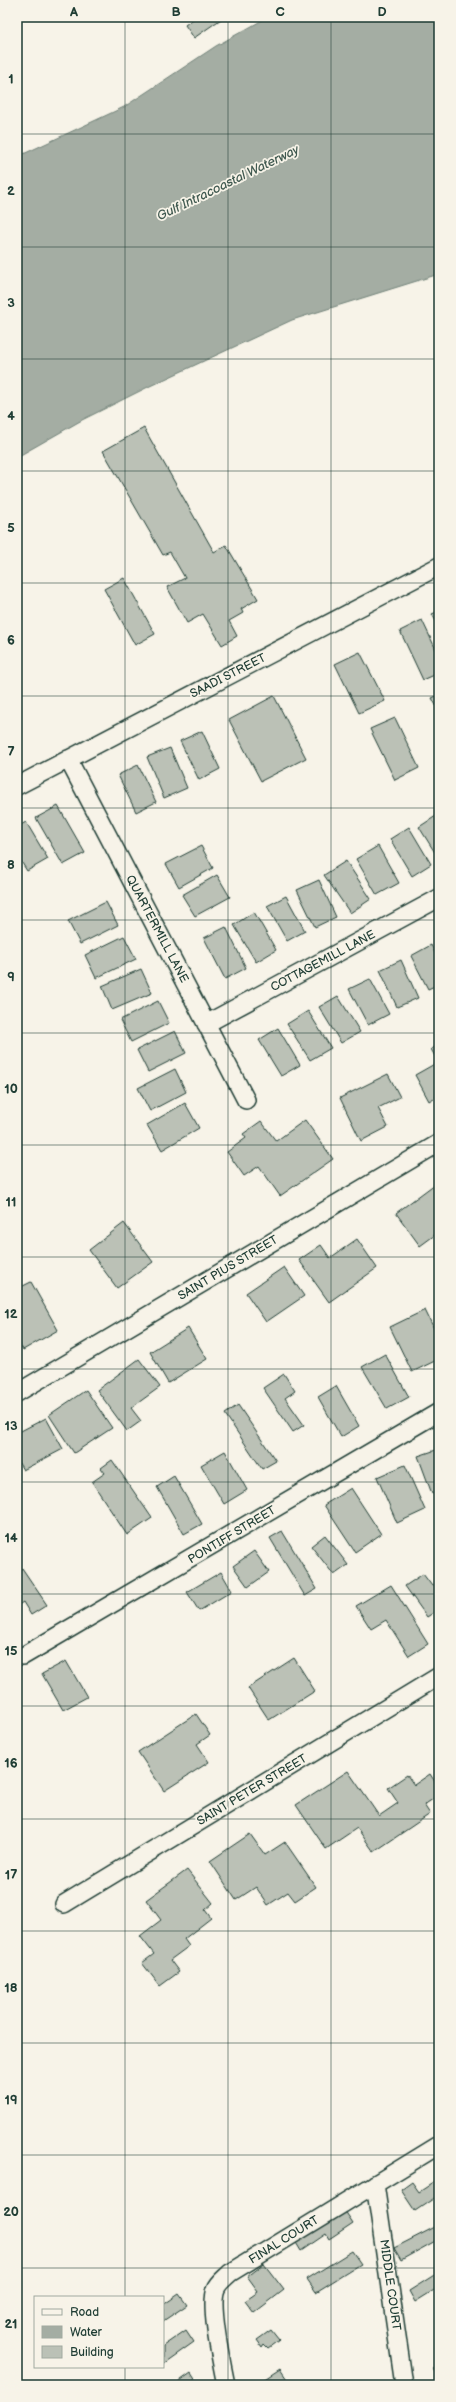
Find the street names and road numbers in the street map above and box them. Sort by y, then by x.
street label: SAADI STREET [188,650,269,702]
street label: QUARTERMILL LANE [122,873,192,985]
street label: COTTAGEMILL LANE [268,927,378,995]
street label: SAINT PIUS STREET [175,1232,281,1304]
street label: PONTIFF STREET [185,1502,279,1567]
street label: SAINT PETER STREET [194,1751,310,1829]
street label: FINAL COURT [246,2212,322,2267]
street label: MIDDLE COURT [376,2238,404,2332]

